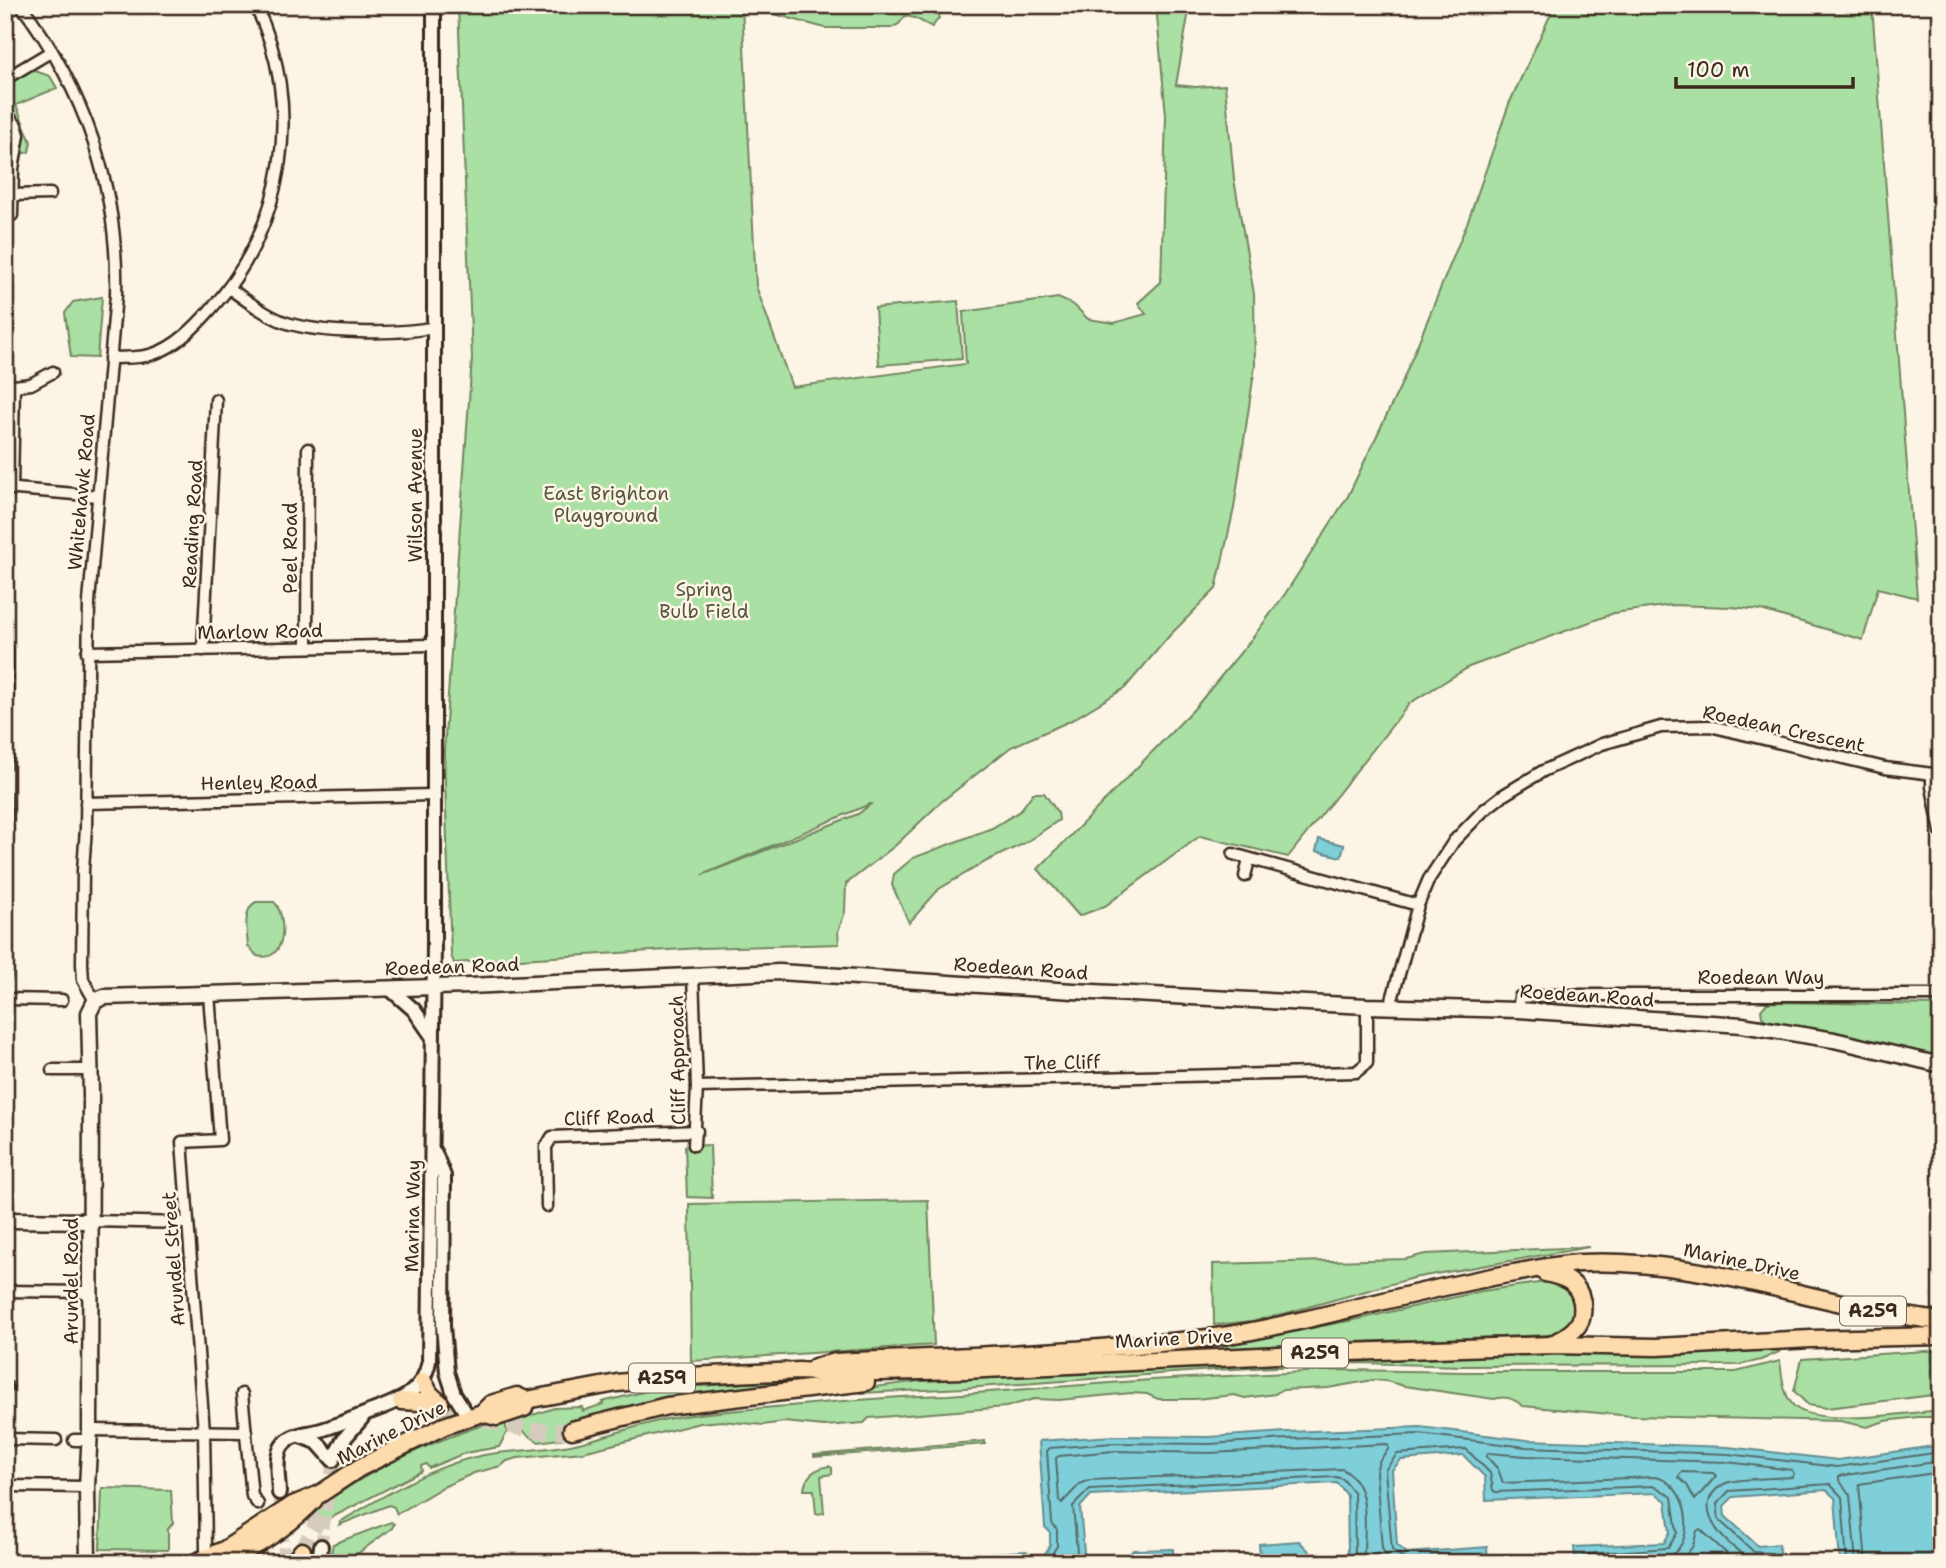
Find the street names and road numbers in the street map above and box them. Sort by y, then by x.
street label: Whitehawk Road [62,413,101,572]
street label: Wilson Avenue [403,428,428,562]
street label: Reading Road [177,459,208,589]
street label: Peel Road [278,502,303,594]
street label: Marlow Road [197,618,323,645]
street label: Roedean Crescent [1701,699,1867,758]
street label: Henley Road [200,769,318,796]
street label: Roedean Road [953,951,1089,986]
street label: Roedean Road [384,952,520,981]
street label: Roedean Way [1698,965,1824,990]
street label: Roedean Road [1519,978,1655,1013]
street label: Cliff Approach [664,995,691,1125]
street label: The Cliff [1024,1049,1101,1076]
street label: Cliff Road [563,1103,655,1132]
street label: Marina Way [399,1159,426,1273]
street label: Arundel Street [156,1191,191,1327]
street label: Arundel Road [59,1218,84,1344]
street label: Marine Drive [1681,1237,1803,1286]
road number: A259 [1840,1296,1906,1326]
street label: Marine Drive [1114,1323,1234,1354]
road number: A259 [1282,1338,1348,1368]
road number: A259 [629,1364,695,1392]
street label: Marine Drive [333,1394,450,1471]

